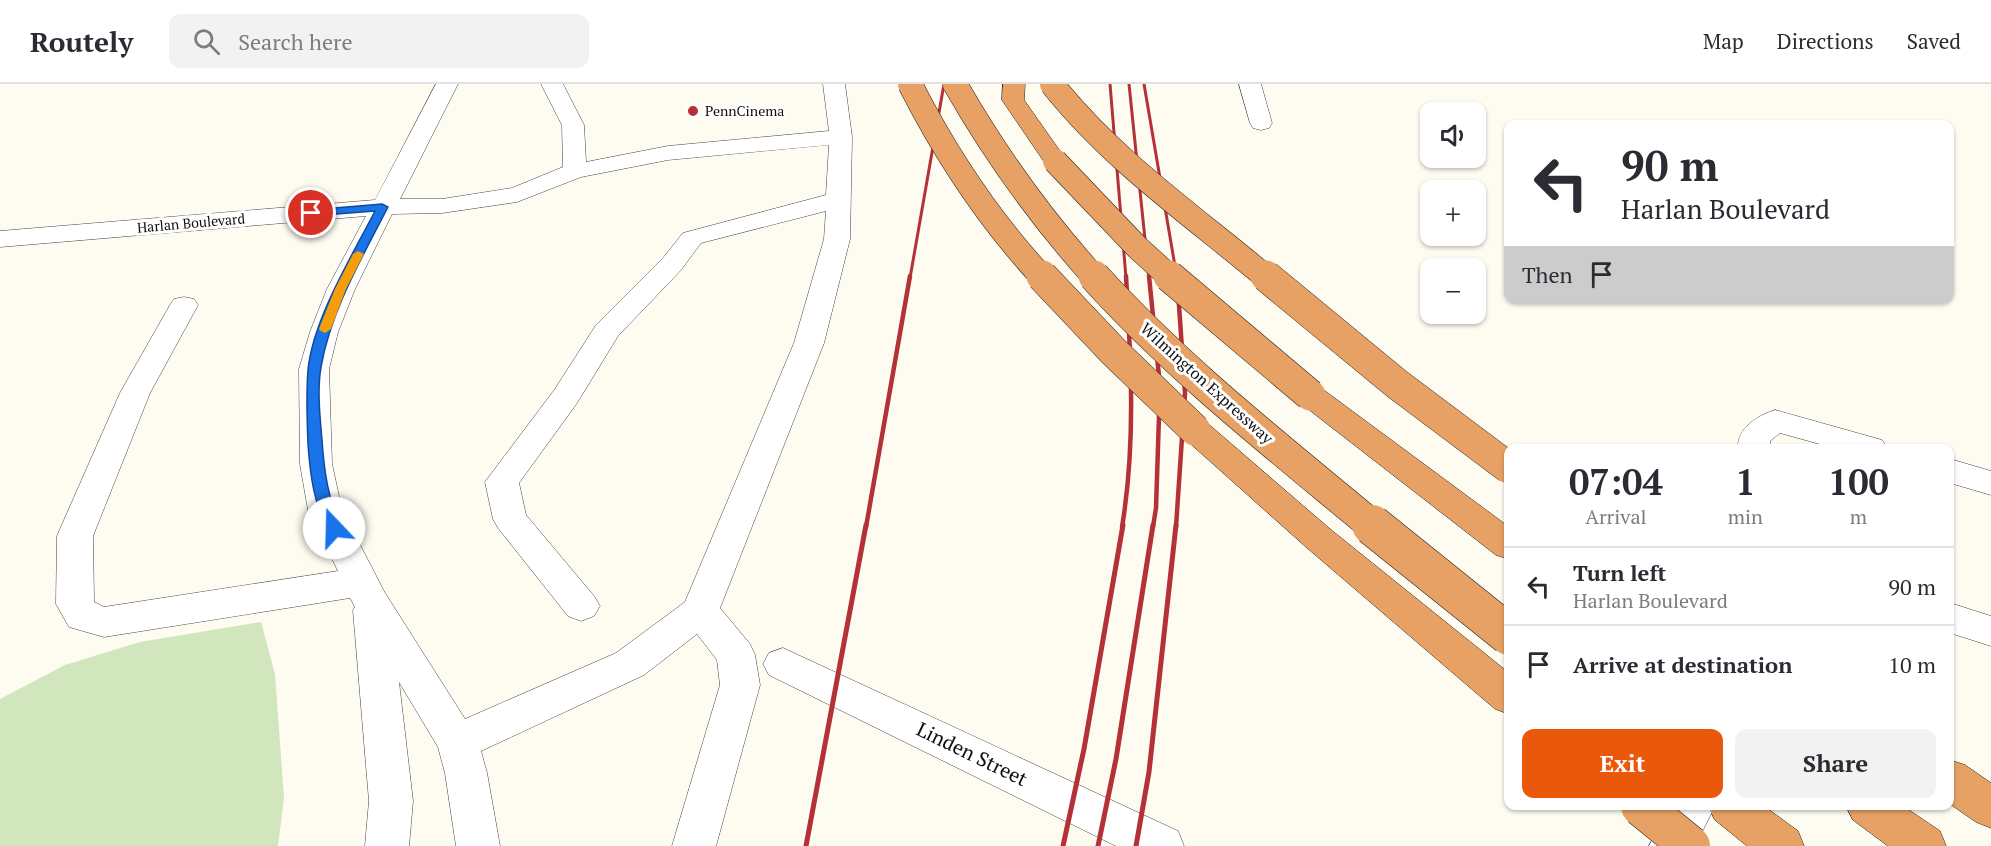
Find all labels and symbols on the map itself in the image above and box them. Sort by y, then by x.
place label: PennCinema [705,101,784,120]
marker: PennCinema [686,104,700,118]
pin [285,187,336,238]
street label: Harlan Boulevard [136,208,246,237]
street label: Wilmington Expressway [1136,317,1279,449]
position arrow [302,496,366,560]
street label: Linden Street [912,715,1033,792]

